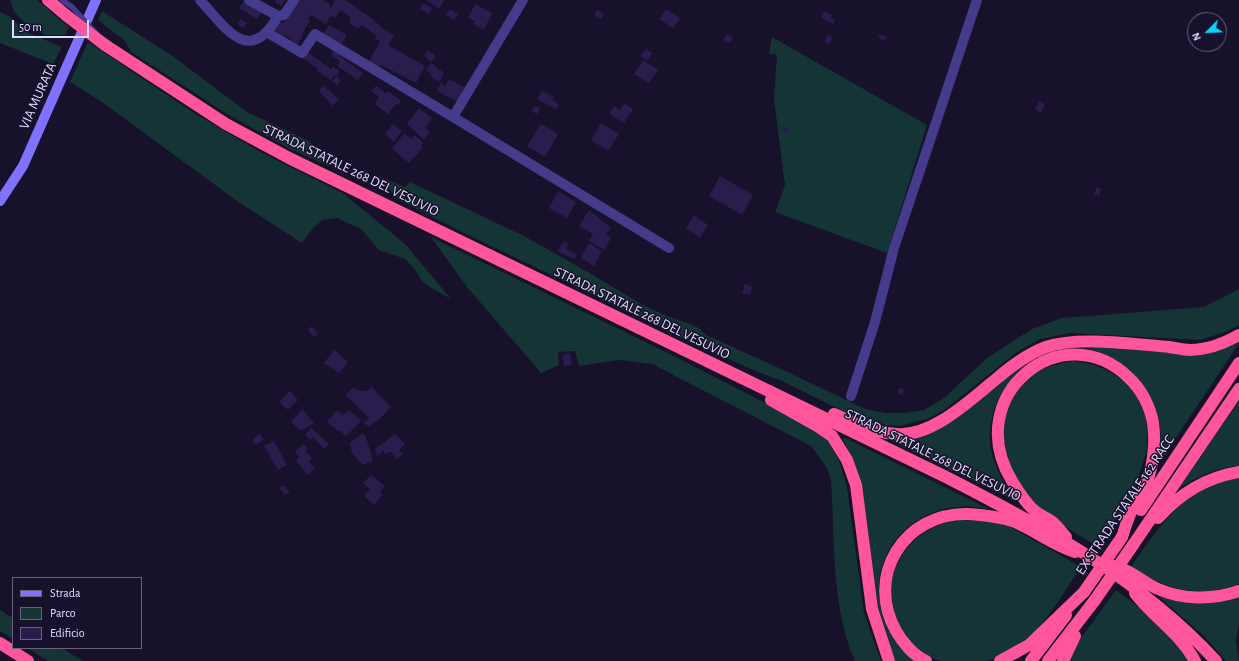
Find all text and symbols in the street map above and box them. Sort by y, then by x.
scale bar [14,12,91,38]
north arrow [1187,12,1227,52]
text: 50 m [19,21,42,33]
text: N [1190,31,1203,42]
street label: VIA MURATA [16,60,60,132]
street label: STRADA STATALE 268 DEL VESUVIO [260,120,442,220]
street label: STRADA STATALE 268 DEL VESUVIO [551,263,733,363]
street label: STRADA STATALE 268 DEL VESUVIO [842,405,1024,505]
street label: EX STRADA STATALE 162 RACC [1072,432,1178,578]
legend [12,577,142,649]
text: Strada [50,587,81,599]
text: Parco [50,607,76,619]
text: Edificio [50,627,85,639]

